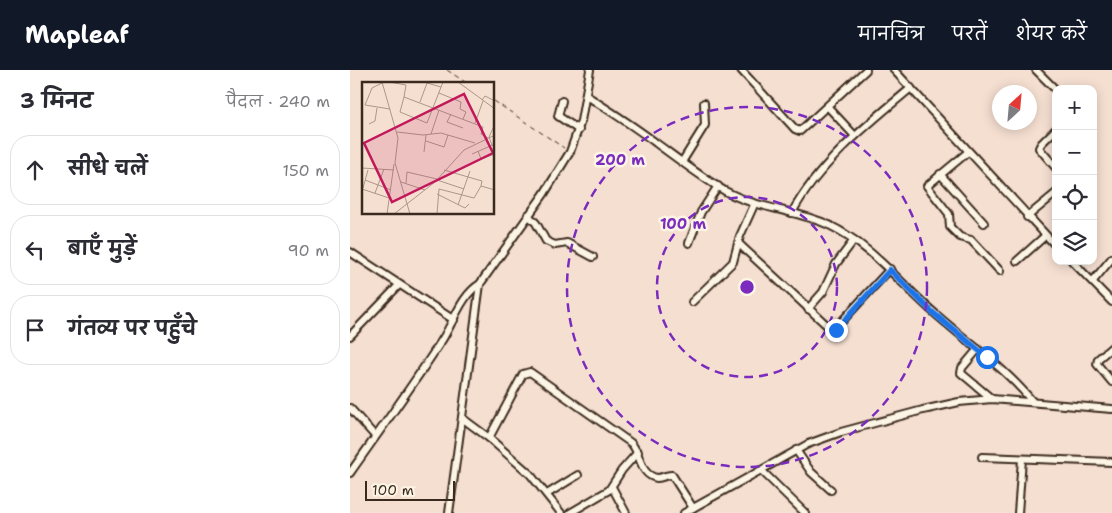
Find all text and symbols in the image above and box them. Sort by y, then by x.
text: Mapleaf [25,19,129,51]
text: मानचित्र [858,22,924,46]
text: परतें [952,22,987,46]
text: शेयर करें [1015,22,1087,46]
inset map [362,82,495,215]
north arrow [992,85,1037,130]
map controls [1052,85,1097,265]
button: + [1052,85,1097,130]
text: 3 मिनट [20,87,93,115]
text: पैदल · 240 m [226,91,330,112]
button: − [1052,130,1097,175]
text: 200 m [595,150,645,170]
icon: ahead [21,156,49,184]
text: सीधे चलें [68,156,147,181]
text: 150 m [282,160,329,181]
button: locate [1052,175,1097,220]
text: 100 m [660,214,706,234]
button: layers [1052,220,1097,265]
icon: left [21,236,49,264]
text: बाएँ मुड़ें [68,236,136,261]
text: 90 m [288,240,329,261]
centre of rings [738,278,756,296]
icon: arrive [21,316,49,344]
text: गंतव्य पर पहुँचे [68,316,197,341]
route end [825,319,848,342]
route start [976,346,999,369]
scale bar [365,478,455,501]
text: 100 m [372,481,414,499]

